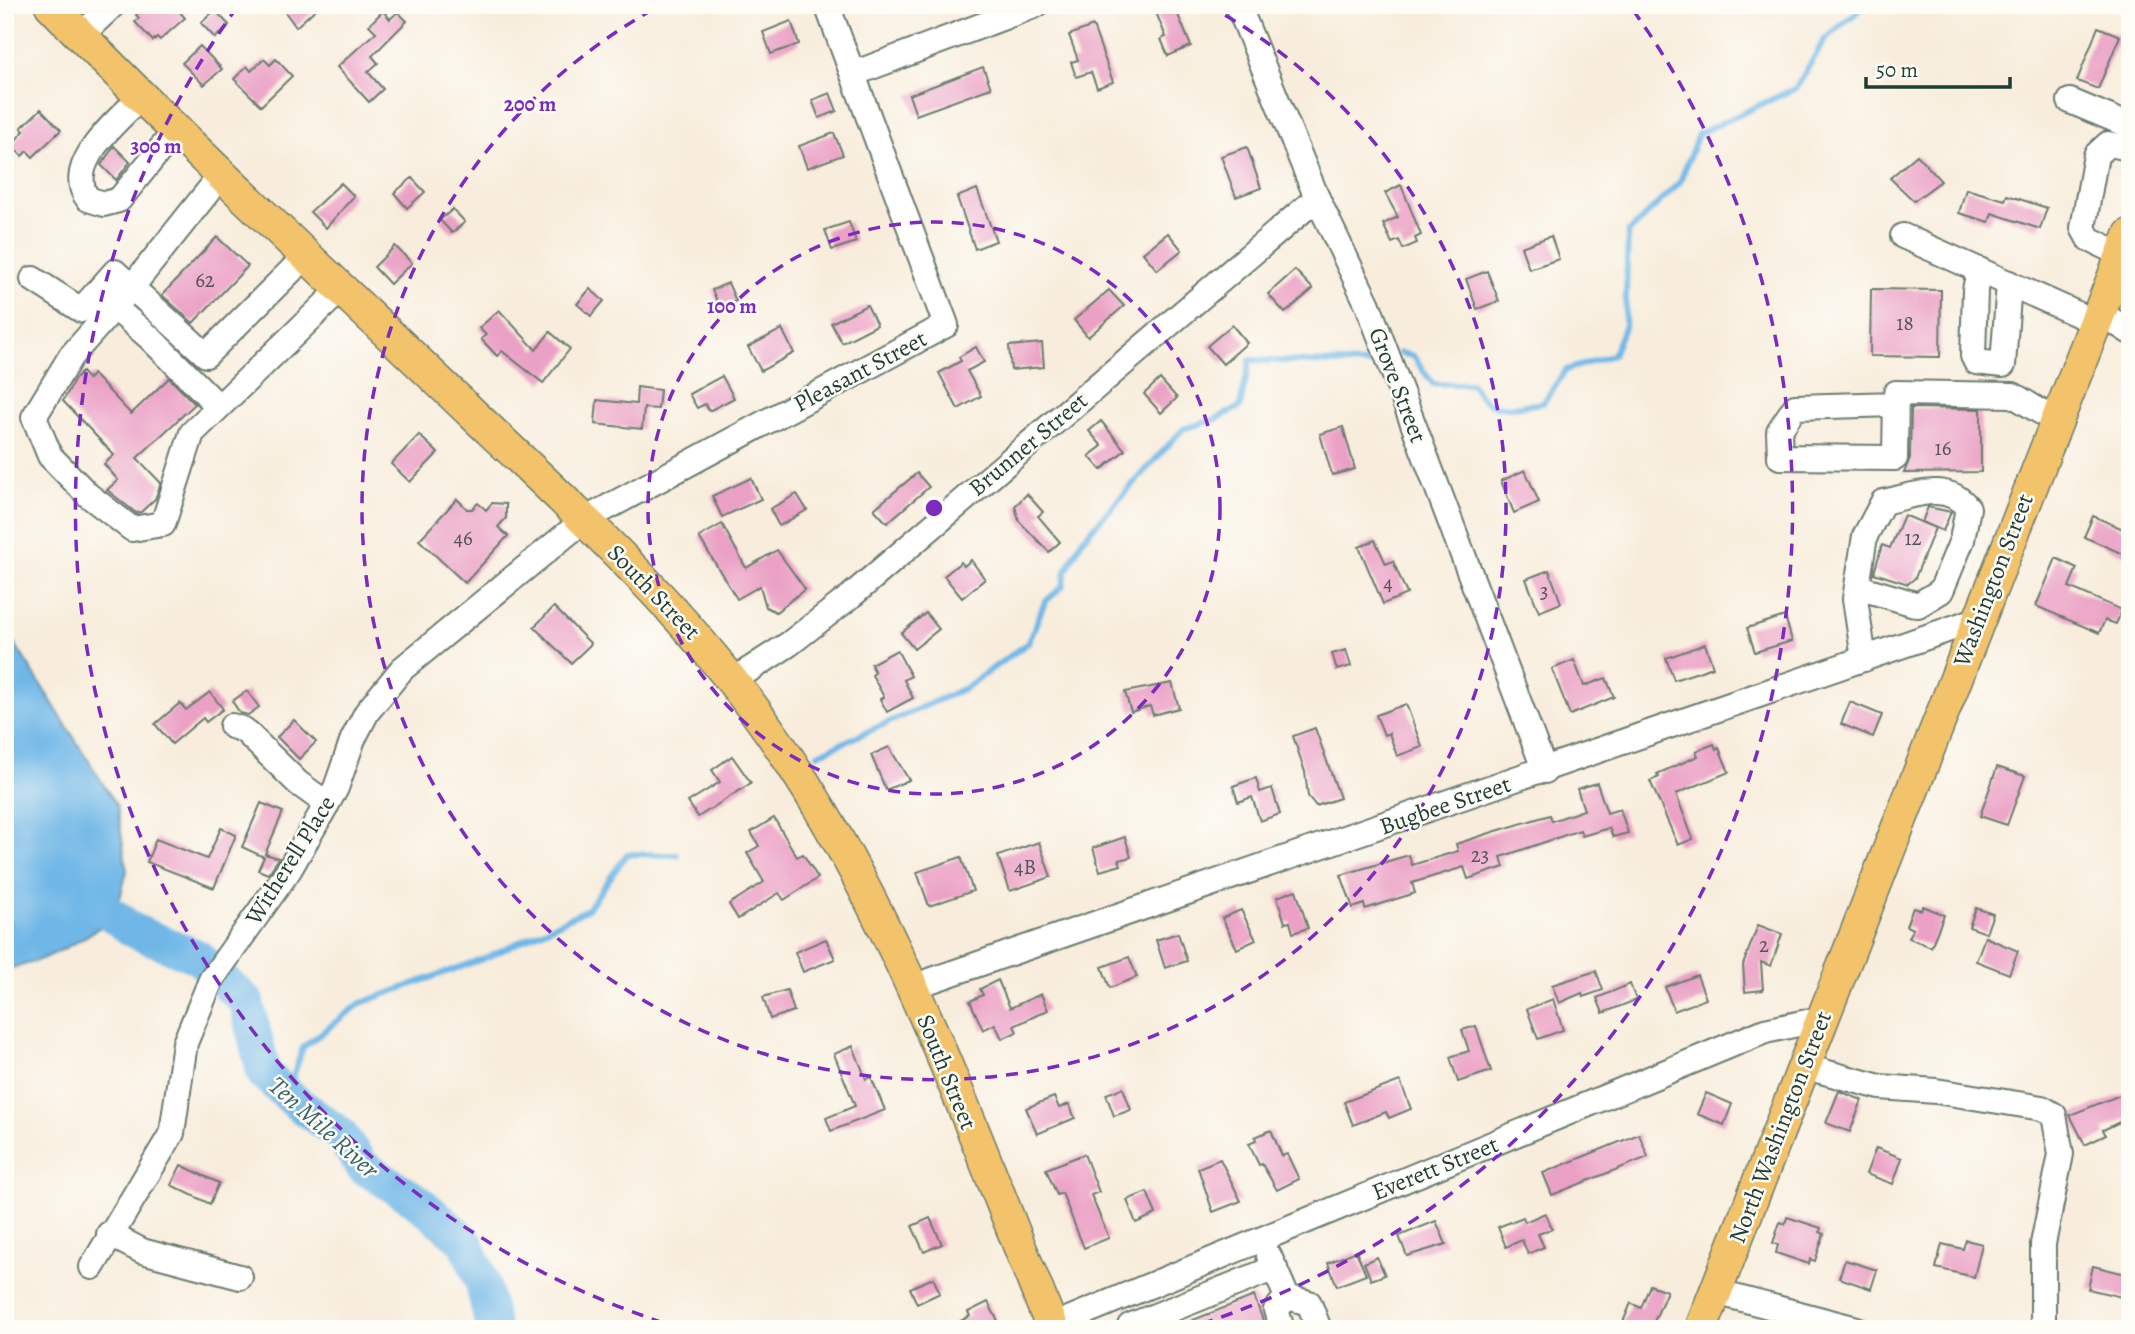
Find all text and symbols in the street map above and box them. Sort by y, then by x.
scale bar [1866,46,2009,90]
text: 50 m [1876,56,1918,84]
text: 200 m [504,90,557,118]
text: 300 m [130,132,182,160]
house number: 62 [195,266,215,294]
text: 100 m [707,292,757,320]
house number: 18 [1896,309,1914,337]
street label: Pleasant Street [788,322,932,420]
street label: Grove Street [1361,323,1435,447]
street label: Brunner Street [962,385,1094,503]
house number: 16 [1935,434,1952,462]
street label: Washington Street [1945,489,2041,672]
centre of rings [922,496,946,520]
house number: 46 [453,524,473,552]
house number: 12 [1904,524,1922,552]
street label: South Street [600,537,708,647]
house number: 4 [1383,569,1393,597]
house number: 3 [1540,577,1548,605]
street label: Bugbee Street [1375,768,1515,842]
street label: Witherell Place [237,789,342,932]
house number: 23 [1471,841,1489,869]
house number: 4B [1014,853,1036,881]
house number: 2 [1759,931,1769,959]
street label: North Washington Street [1721,1006,1839,1248]
street label: South Street [909,1010,985,1134]
water label: Ten Mile River [261,1068,387,1187]
street label: Everett Street [1367,1128,1503,1208]

